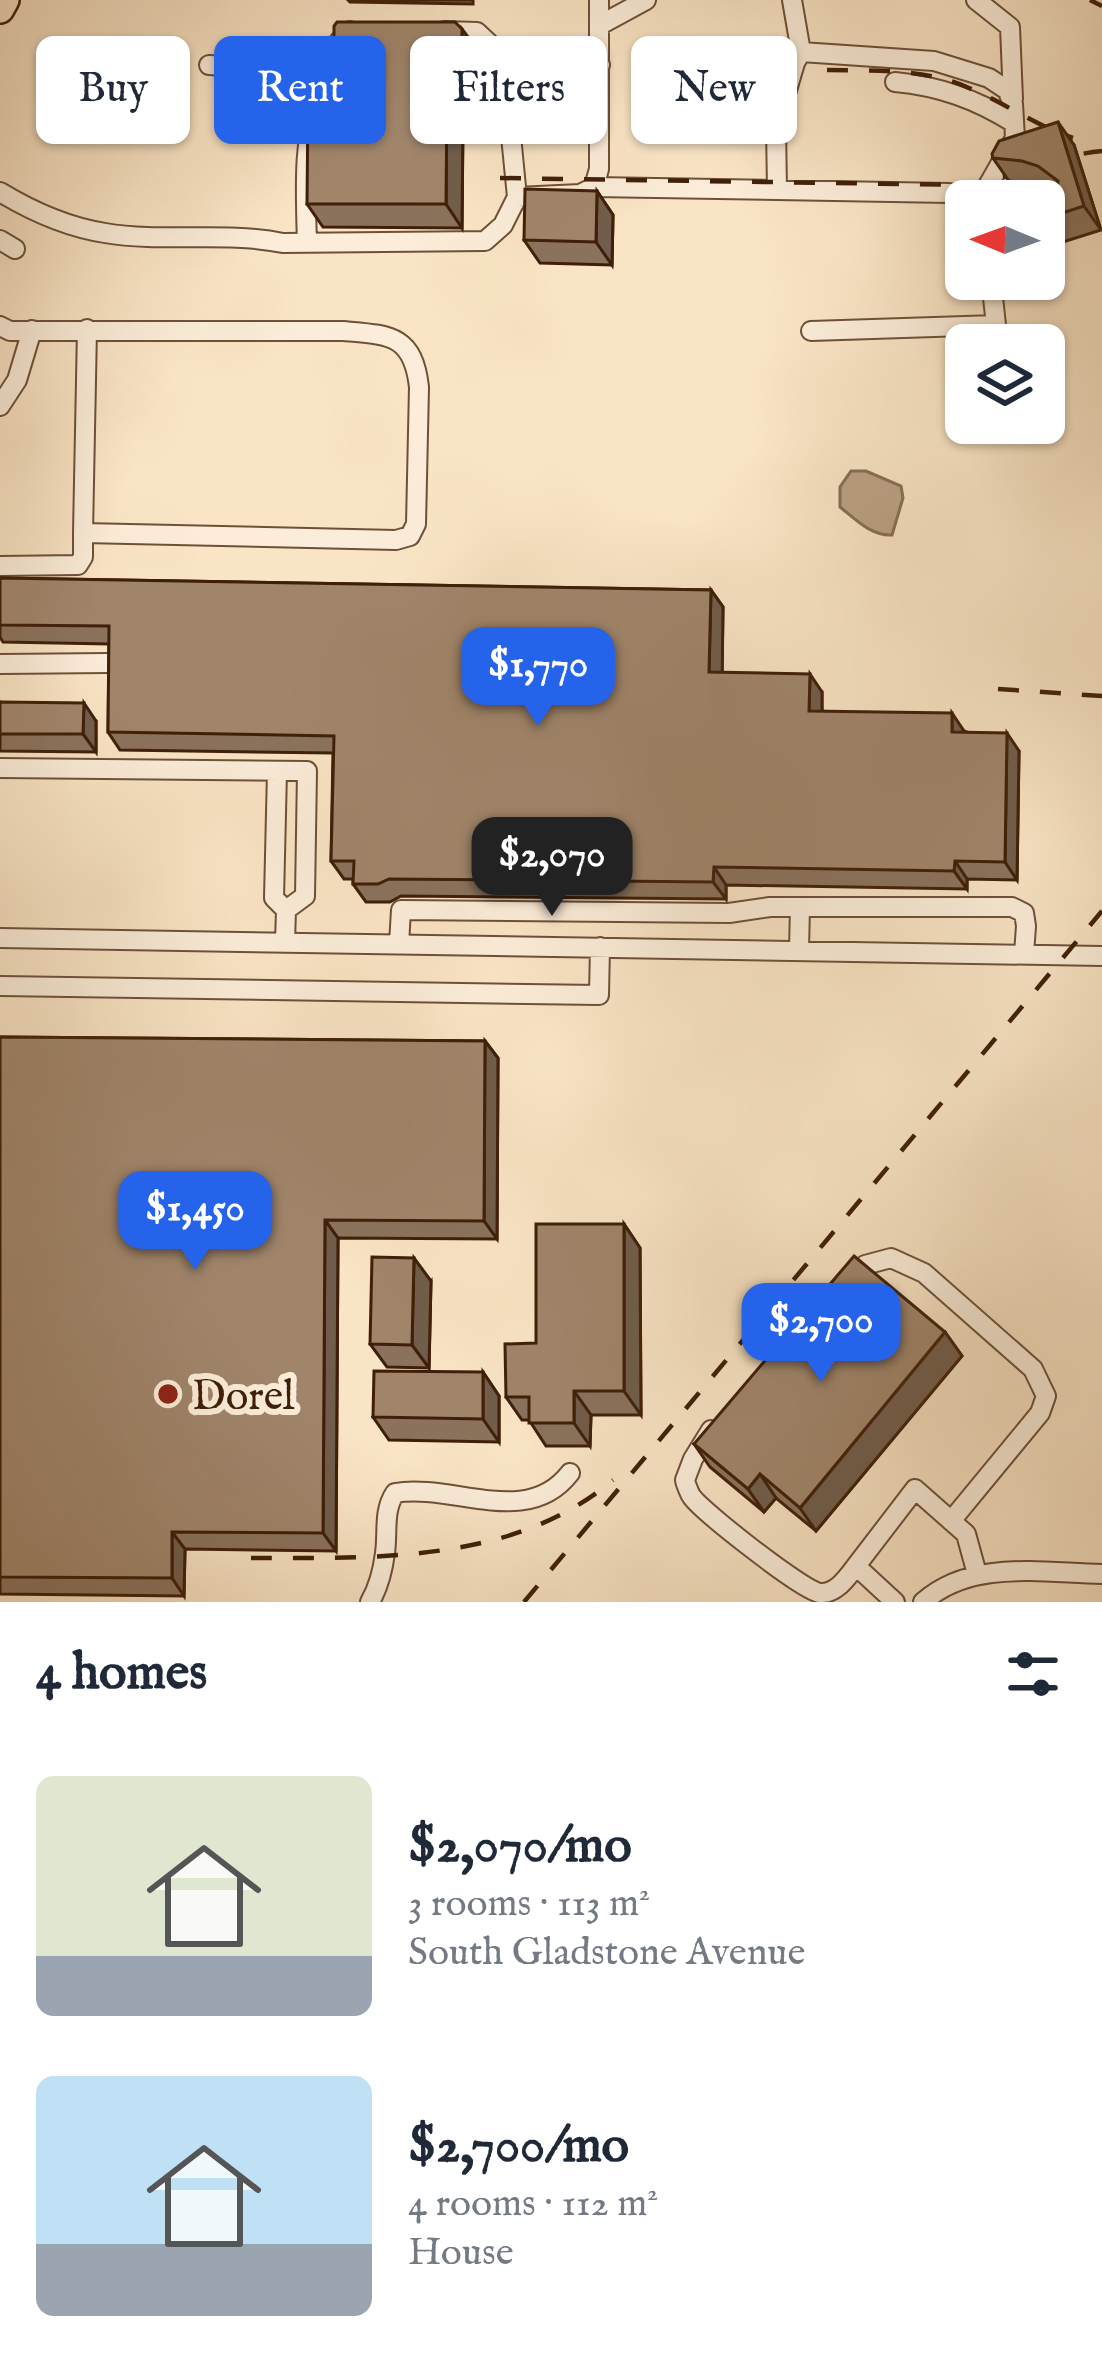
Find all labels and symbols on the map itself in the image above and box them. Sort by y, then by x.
north arrow [945,180,1065,300]
pin: $1,770 [440,627,636,729]
pin: $2,070 [454,817,650,919]
pin: $1,450 [97,1171,293,1273]
pin: $2,700 [723,1283,919,1385]
place label: Dorel [192,1371,295,1424]
marker: Dorel [155,1381,181,1407]

